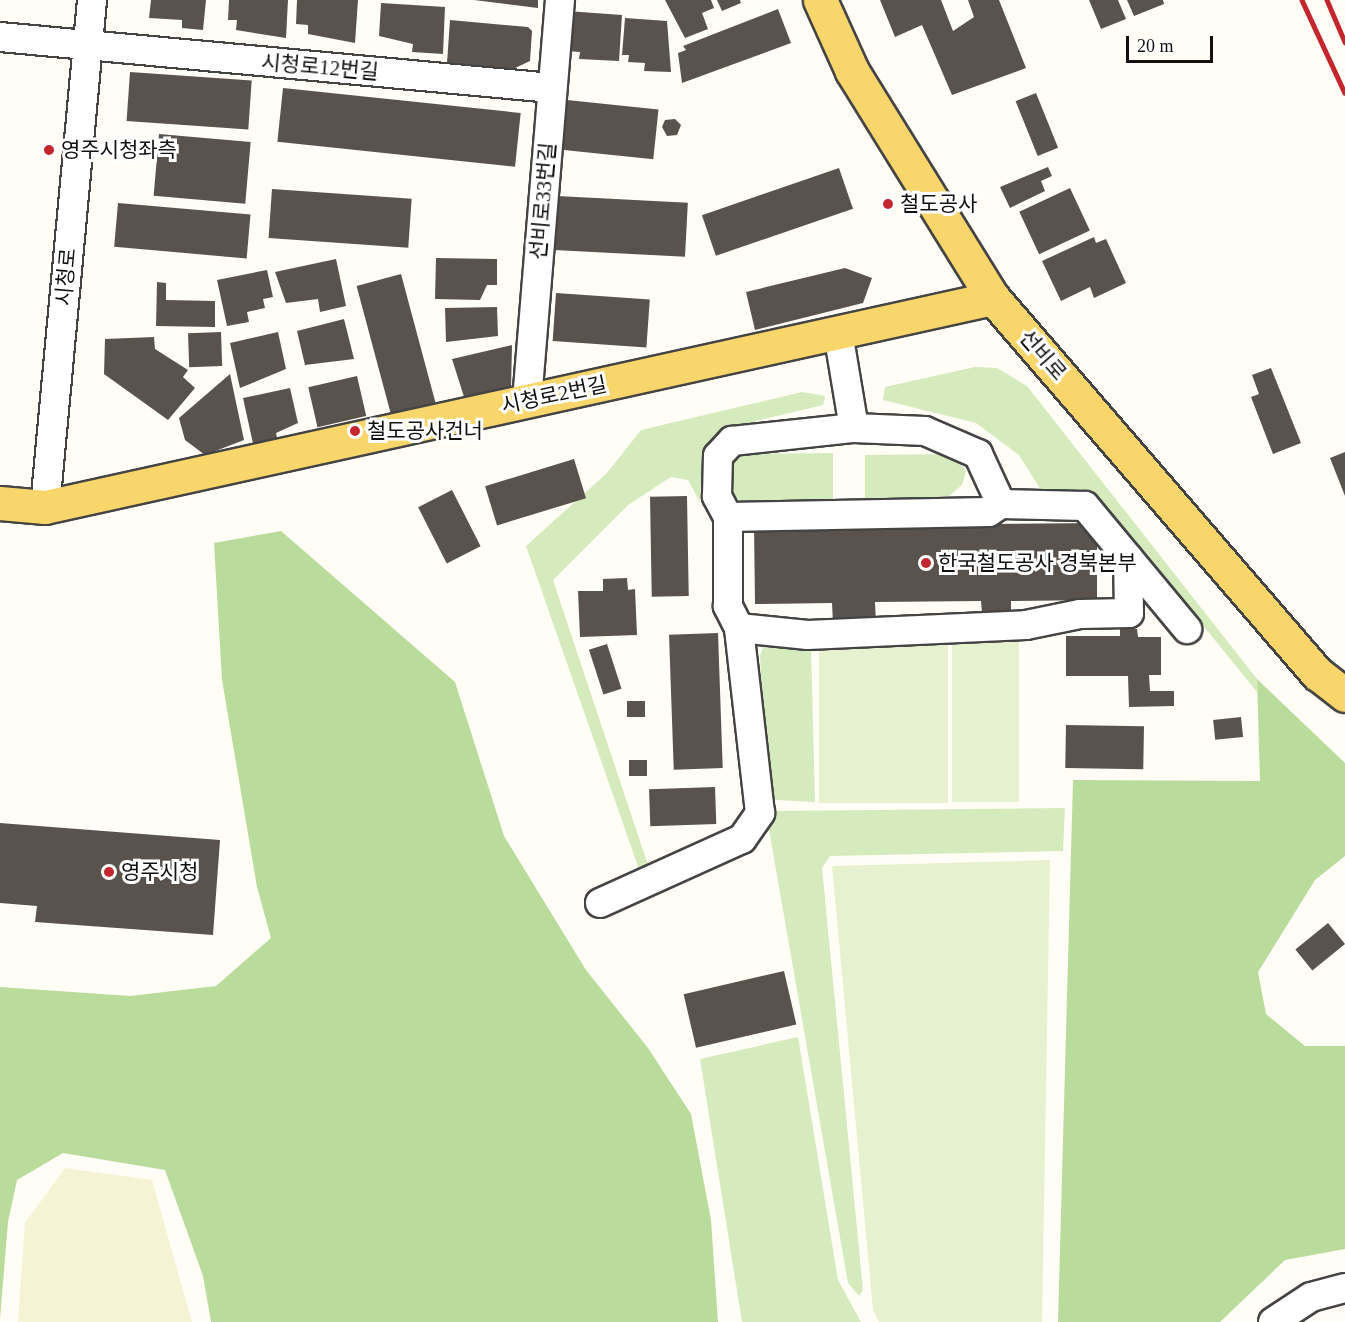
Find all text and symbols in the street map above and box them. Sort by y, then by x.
scale bar [1129,24,1216,62]
text: 20 m [1137,36,1174,56]
street label: 시청로12번길 [260,49,380,85]
place label: 영주시청좌측 [61,137,177,163]
street label: 선비로33번길 [525,141,561,261]
marker: 영주시청좌측 [42,143,56,157]
place label: 철도공사 [900,191,977,217]
marker: 철도공사 [881,197,895,211]
street label: 시청로 [51,247,81,307]
street label: 선비로 [1014,325,1072,385]
street label: 시청로2번길 [499,372,609,418]
place label: 철도공사건너 [367,418,483,444]
marker: 철도공사건너 [348,424,362,438]
place label: 한국철도공사 경북본부 [938,550,1136,576]
marker: 한국철도공사 경북본부 [919,556,933,570]
place label: 영주시청 [121,859,198,885]
marker: 영주시청 [102,865,116,879]

